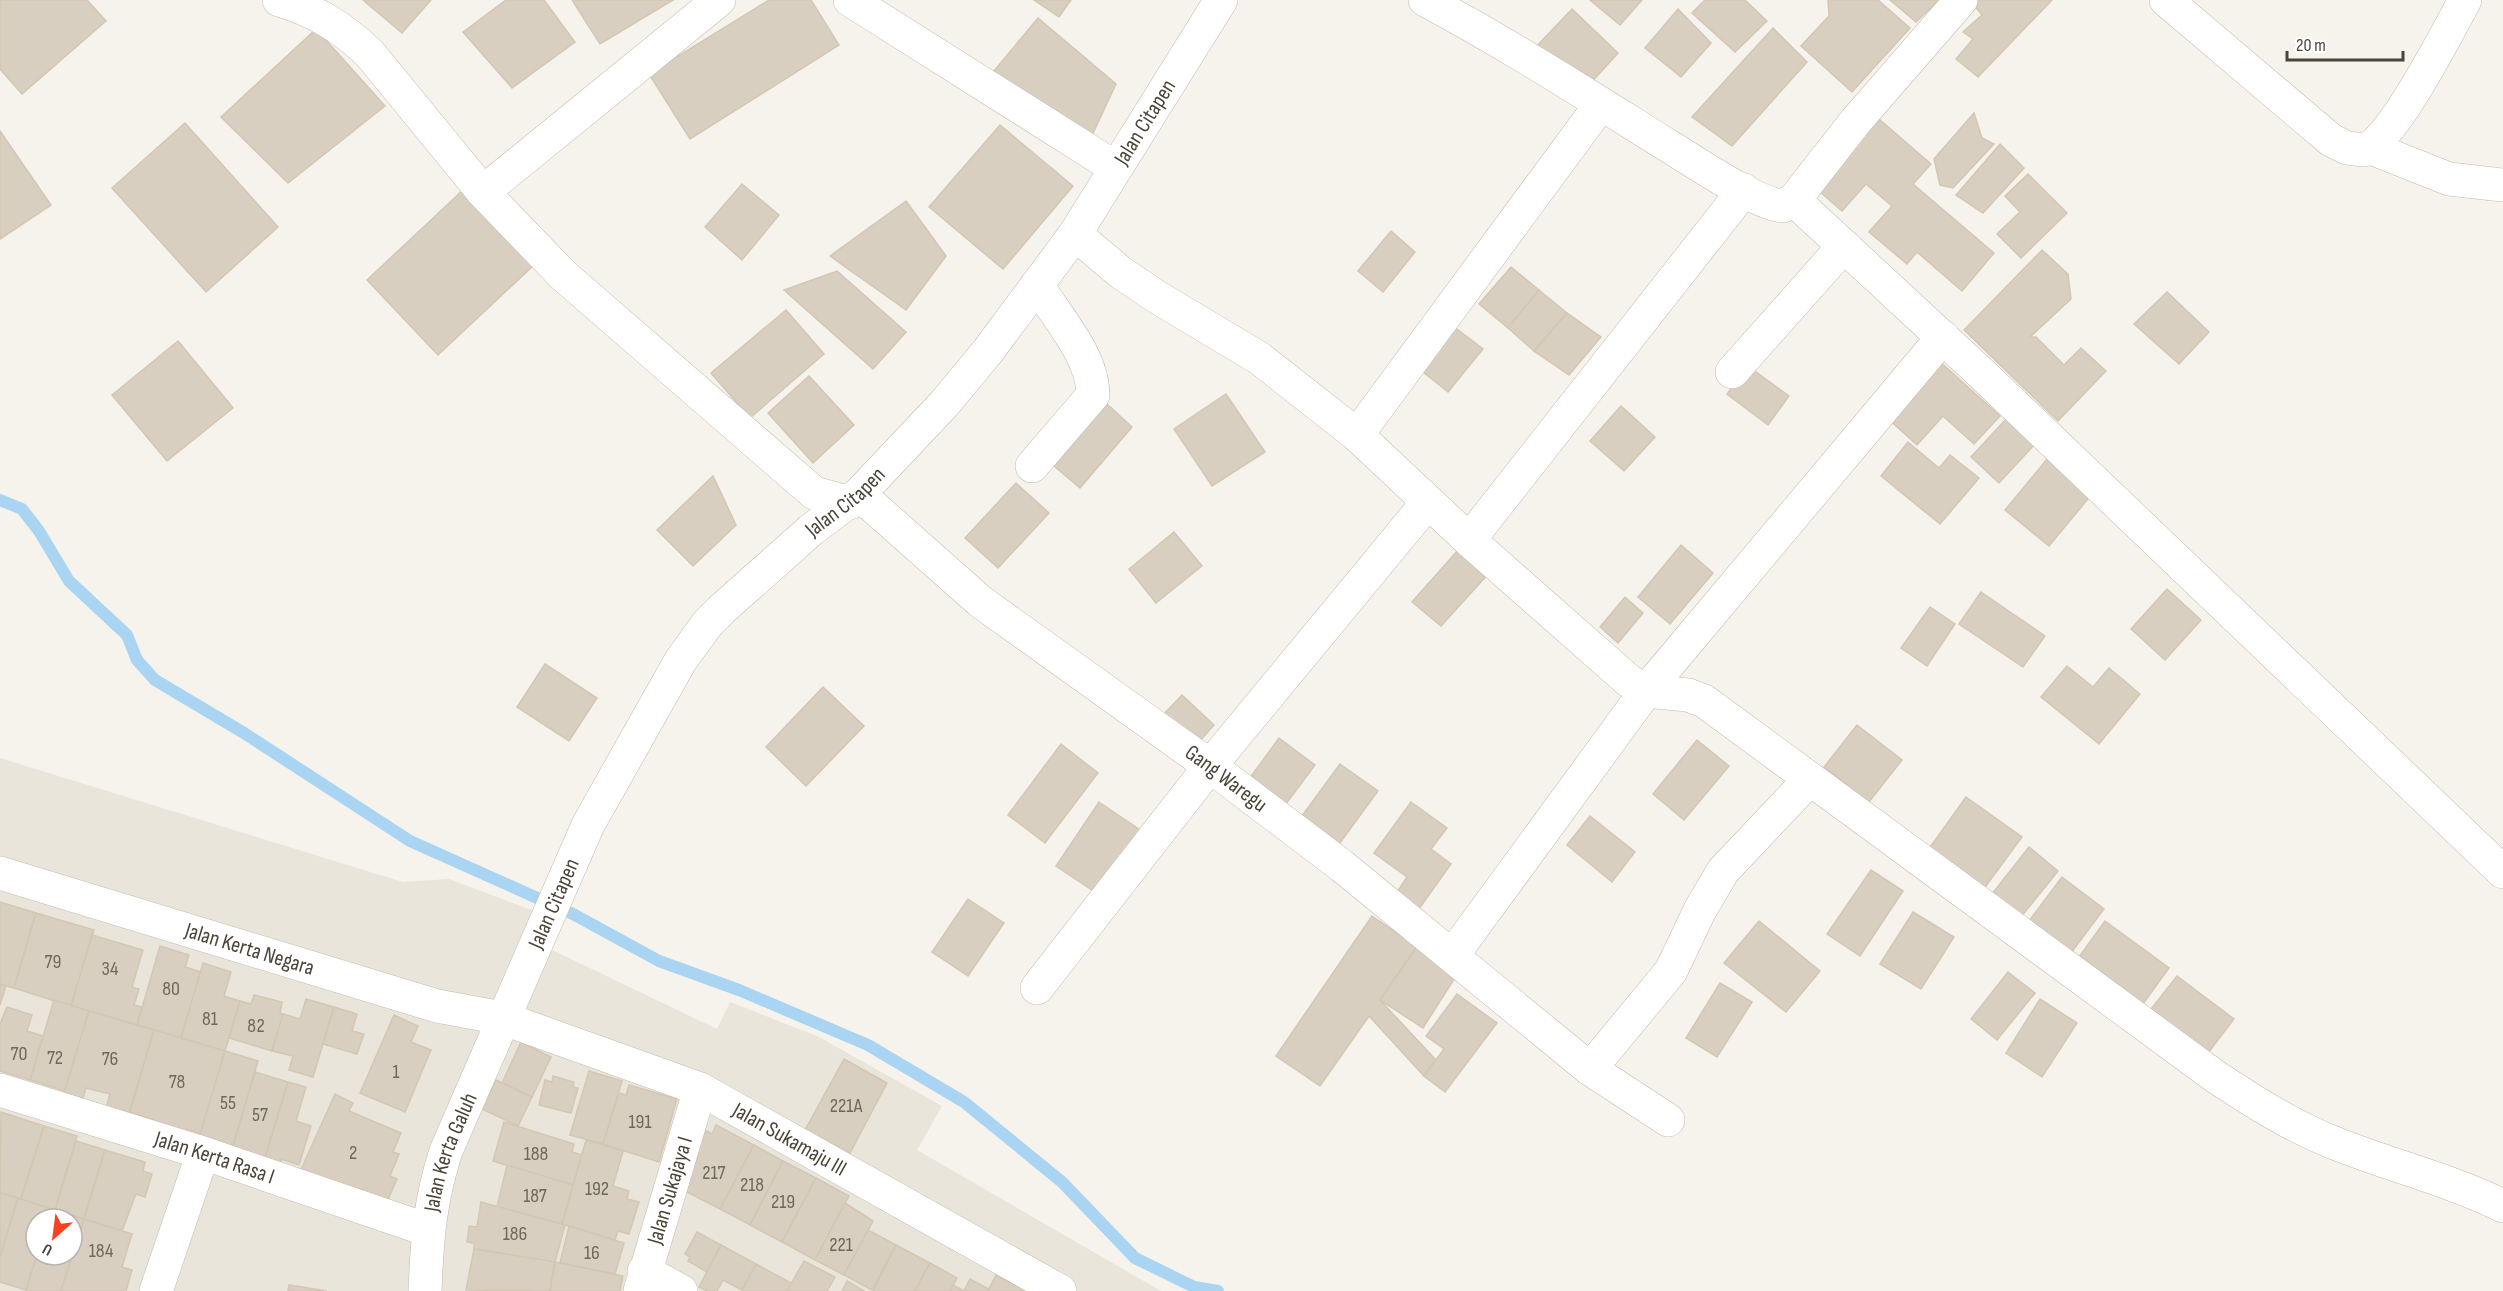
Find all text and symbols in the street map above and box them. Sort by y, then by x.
scale bar [2287,24,2402,62]
text: 20 m [2296,35,2326,56]
street label: Jalan Citapen [1107,74,1182,171]
street label: Jalan Citapen [799,461,891,543]
street label: Gang Waregu [1180,739,1273,818]
street label: Jalan Citapen [522,854,585,954]
street label: Jalan Kerta Negara [181,916,318,981]
house number: 79 [45,950,61,974]
house number: 34 [102,957,118,981]
house number: 80 [162,977,180,1001]
house number: 81 [202,1007,218,1031]
house number: 82 [247,1014,265,1038]
house number: 70 [11,1042,27,1066]
house number: 72 [47,1046,63,1070]
house number: 76 [102,1047,118,1071]
house number: 1 [393,1060,400,1084]
house number: 78 [169,1070,185,1094]
street label: Jalan Kerta Galuh [418,1089,483,1215]
house number: 55 [220,1091,236,1115]
house number: 221A [830,1094,863,1118]
street label: Jalan Sukamaju III [727,1096,851,1182]
house number: 57 [252,1103,268,1127]
house number: 191 [629,1110,651,1134]
street label: Jalan Kerta Rasa I [150,1125,278,1190]
street label: Jalan Sukajaya I [641,1133,699,1248]
house number: 2 [349,1141,357,1165]
house number: 188 [524,1142,548,1166]
house number: 217 [702,1161,726,1185]
house number: 218 [740,1173,764,1197]
house number: 192 [585,1177,609,1201]
house number: 187 [523,1184,547,1208]
house number: 219 [771,1190,795,1214]
north arrow [24,1207,84,1267]
house number: 186 [503,1222,527,1246]
house number: 221 [829,1233,853,1257]
text: U [40,1239,56,1259]
house number: 184 [89,1239,113,1263]
house number: 16 [584,1241,600,1265]

